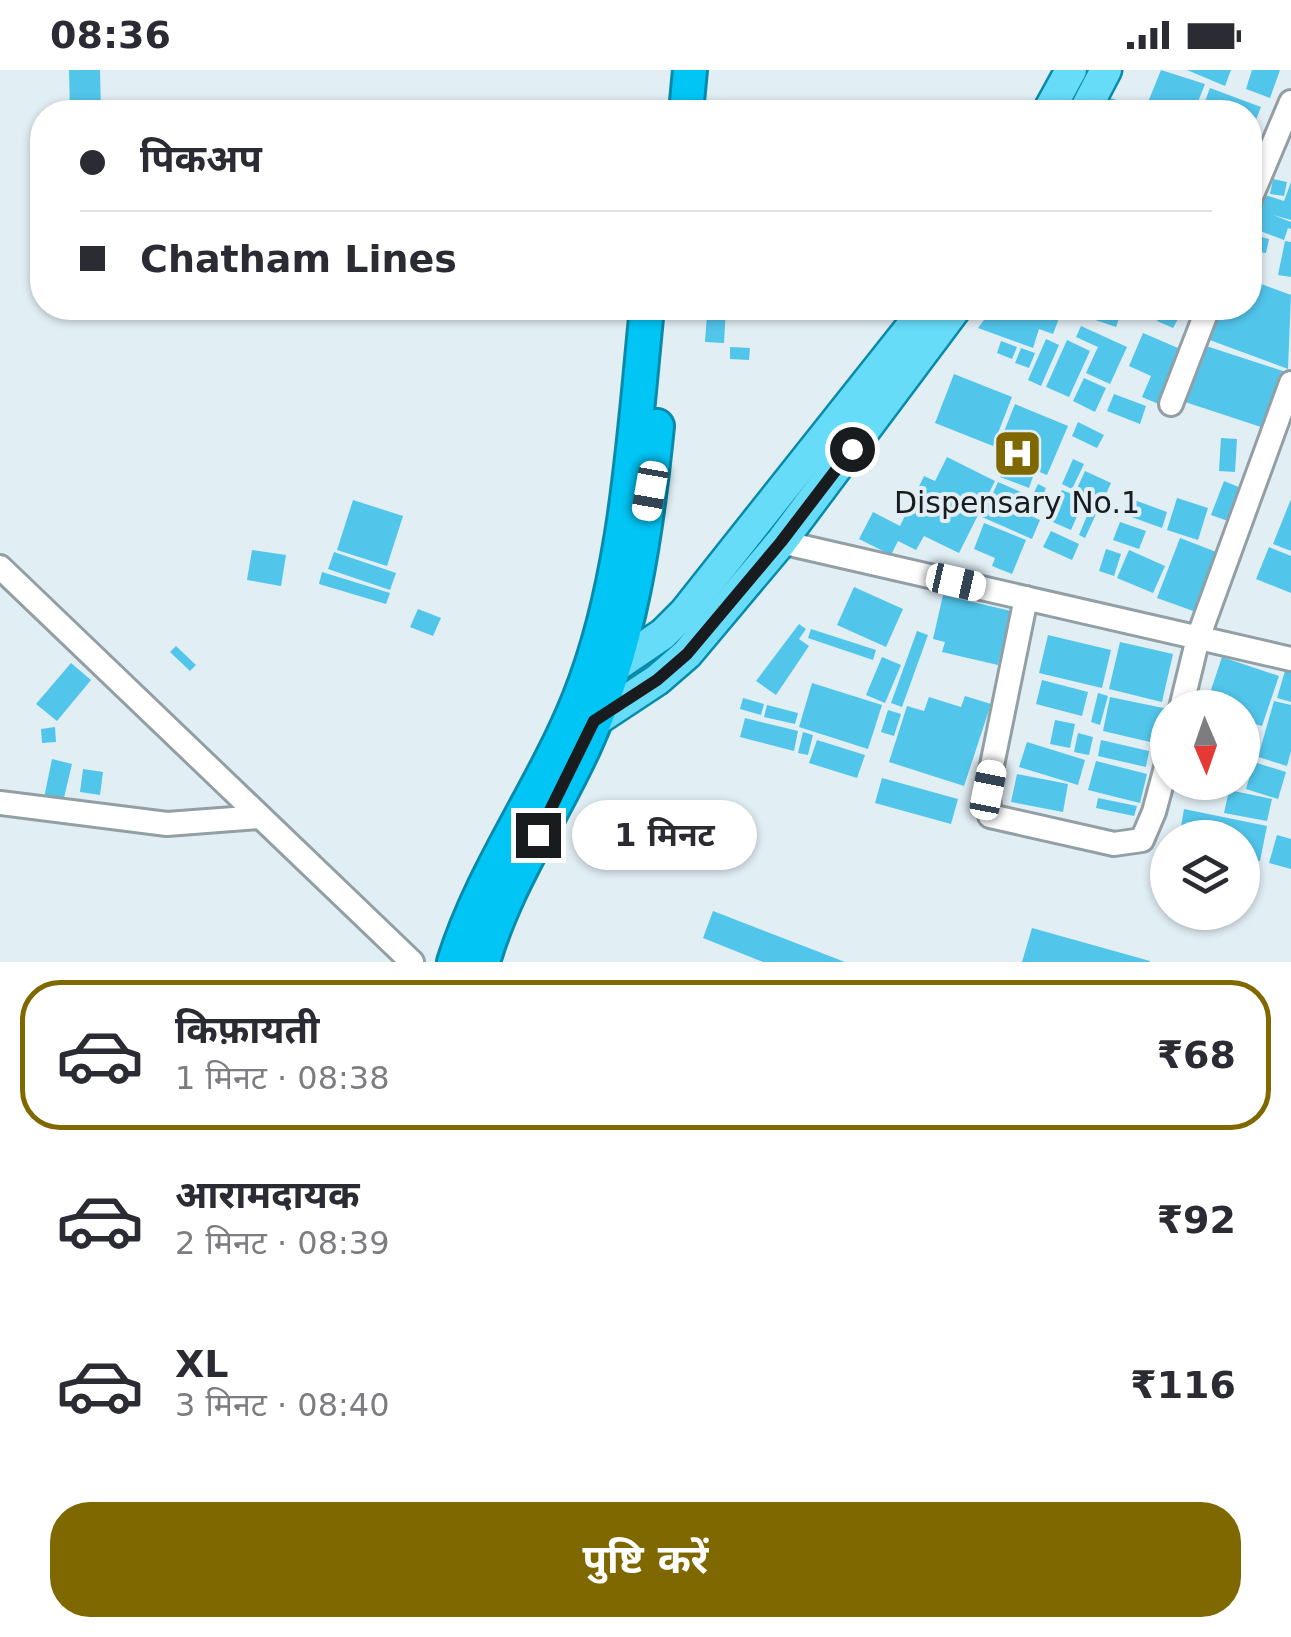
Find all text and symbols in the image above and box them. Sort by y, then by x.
text: 08:36 [50,13,171,57]
text: पिकअप [140,137,262,181]
text: Chatham Lines [140,237,457,281]
route start [830,427,875,472]
hospital icon: Dispensary No.1 [991,427,1043,479]
car [630,459,670,523]
place label: Dispensary No.1 [894,485,1140,520]
car [923,561,989,603]
north arrow [1150,690,1260,800]
map controls [1150,690,1260,930]
car [968,758,1008,822]
callout: 1 मिनट [573,800,758,870]
route end [516,813,561,858]
text: 1 मिनट [614,816,715,854]
button: layers [1150,820,1260,930]
text: किफ़ायती [175,1008,319,1052]
icon: car [55,1010,145,1100]
text: ₹68 [1157,1033,1236,1077]
text: 1 मिनट · 08:38 [175,1059,390,1097]
text: आरामदायक [175,1173,359,1217]
icon: car [55,1175,145,1265]
text: ₹92 [1157,1198,1236,1242]
text: 2 मिनट · 08:39 [175,1224,390,1262]
icon: car [55,1340,145,1430]
text: XL [175,1342,229,1386]
text: ₹116 [1130,1363,1236,1407]
text: 3 मिनट · 08:40 [175,1386,390,1424]
button: पुष्टि करें [50,1502,1241,1617]

